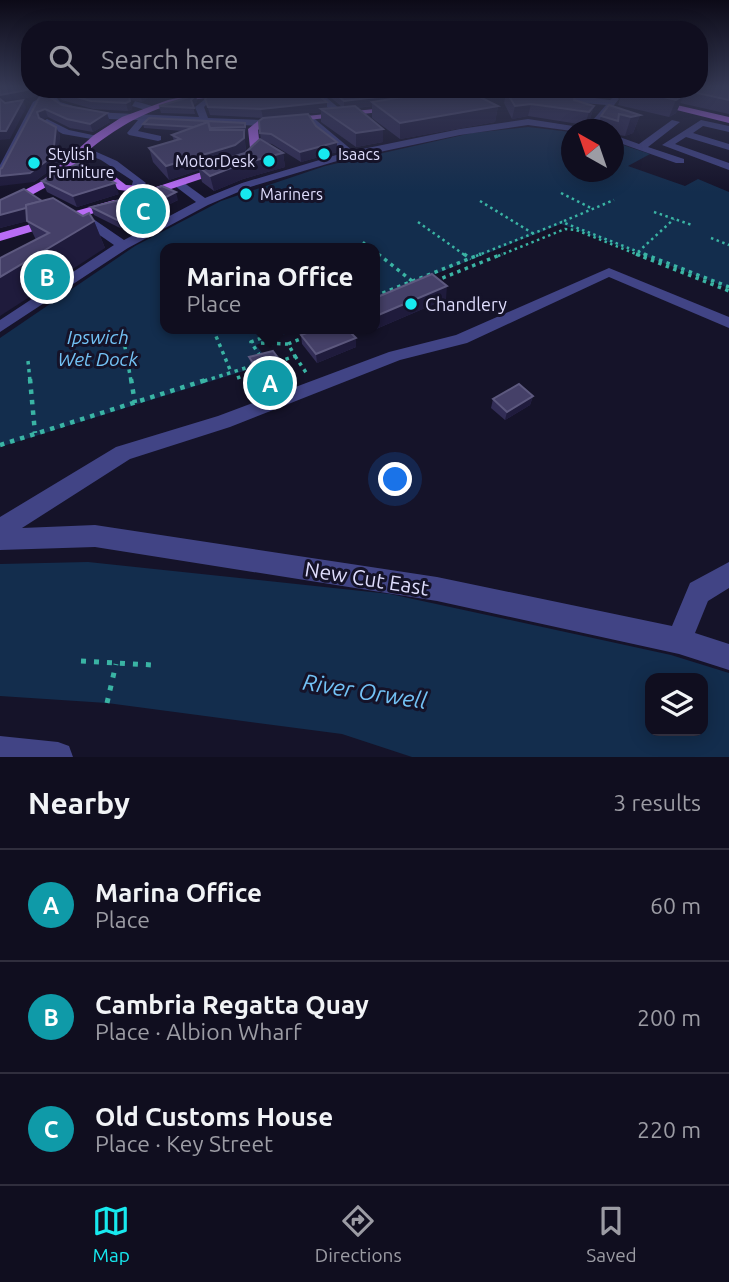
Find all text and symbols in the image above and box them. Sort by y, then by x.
search box [21,21,708,98]
icon: search [45,41,83,79]
text: Search here [101,45,238,74]
north arrow [561,119,624,182]
place label: Stylish Furniture [48,145,115,181]
place label: Isaacs [338,145,380,163]
marker: Isaacs [316,146,332,162]
place label: MotorDesk [175,152,255,170]
marker: MotorDesk [261,153,277,169]
marker: Stylish Furniture [26,155,42,171]
pin: C [120,185,166,237]
place label: Mariners [260,185,323,203]
marker: Mariners [238,186,254,202]
popup [160,243,380,334]
pin: B [24,251,70,303]
text: Marina Office [187,262,353,291]
text: Place [187,291,242,316]
place label: Chandlery [425,294,507,314]
marker: Chandlery [403,296,419,312]
water label: Ipswich Wet Dock [58,326,138,370]
pin: A [247,357,293,409]
your location [378,462,412,496]
street label: New Cut East [303,556,431,600]
water label: River Orwell [301,669,429,713]
map controls [645,673,708,736]
button: layers [645,673,708,736]
text: Nearby [28,786,130,820]
text: 3 results [613,790,701,815]
text: Marina Office [95,878,262,907]
text: A [43,893,59,918]
text: 60 m [650,893,701,918]
text: Place [95,907,150,932]
text: Cambria Regatta Quay [95,990,369,1019]
text: B [43,1005,59,1030]
text: 200 m [637,1005,701,1030]
text: Place · Albion Wharf [95,1019,302,1044]
text: Old Customs House [95,1102,333,1131]
text: C [44,1117,58,1142]
text: 220 m [637,1117,701,1142]
text: Place · Key Street [95,1131,273,1156]
tab: Map [92,1202,130,1266]
tab: Directions [315,1202,402,1266]
tab: Saved [586,1202,637,1266]

